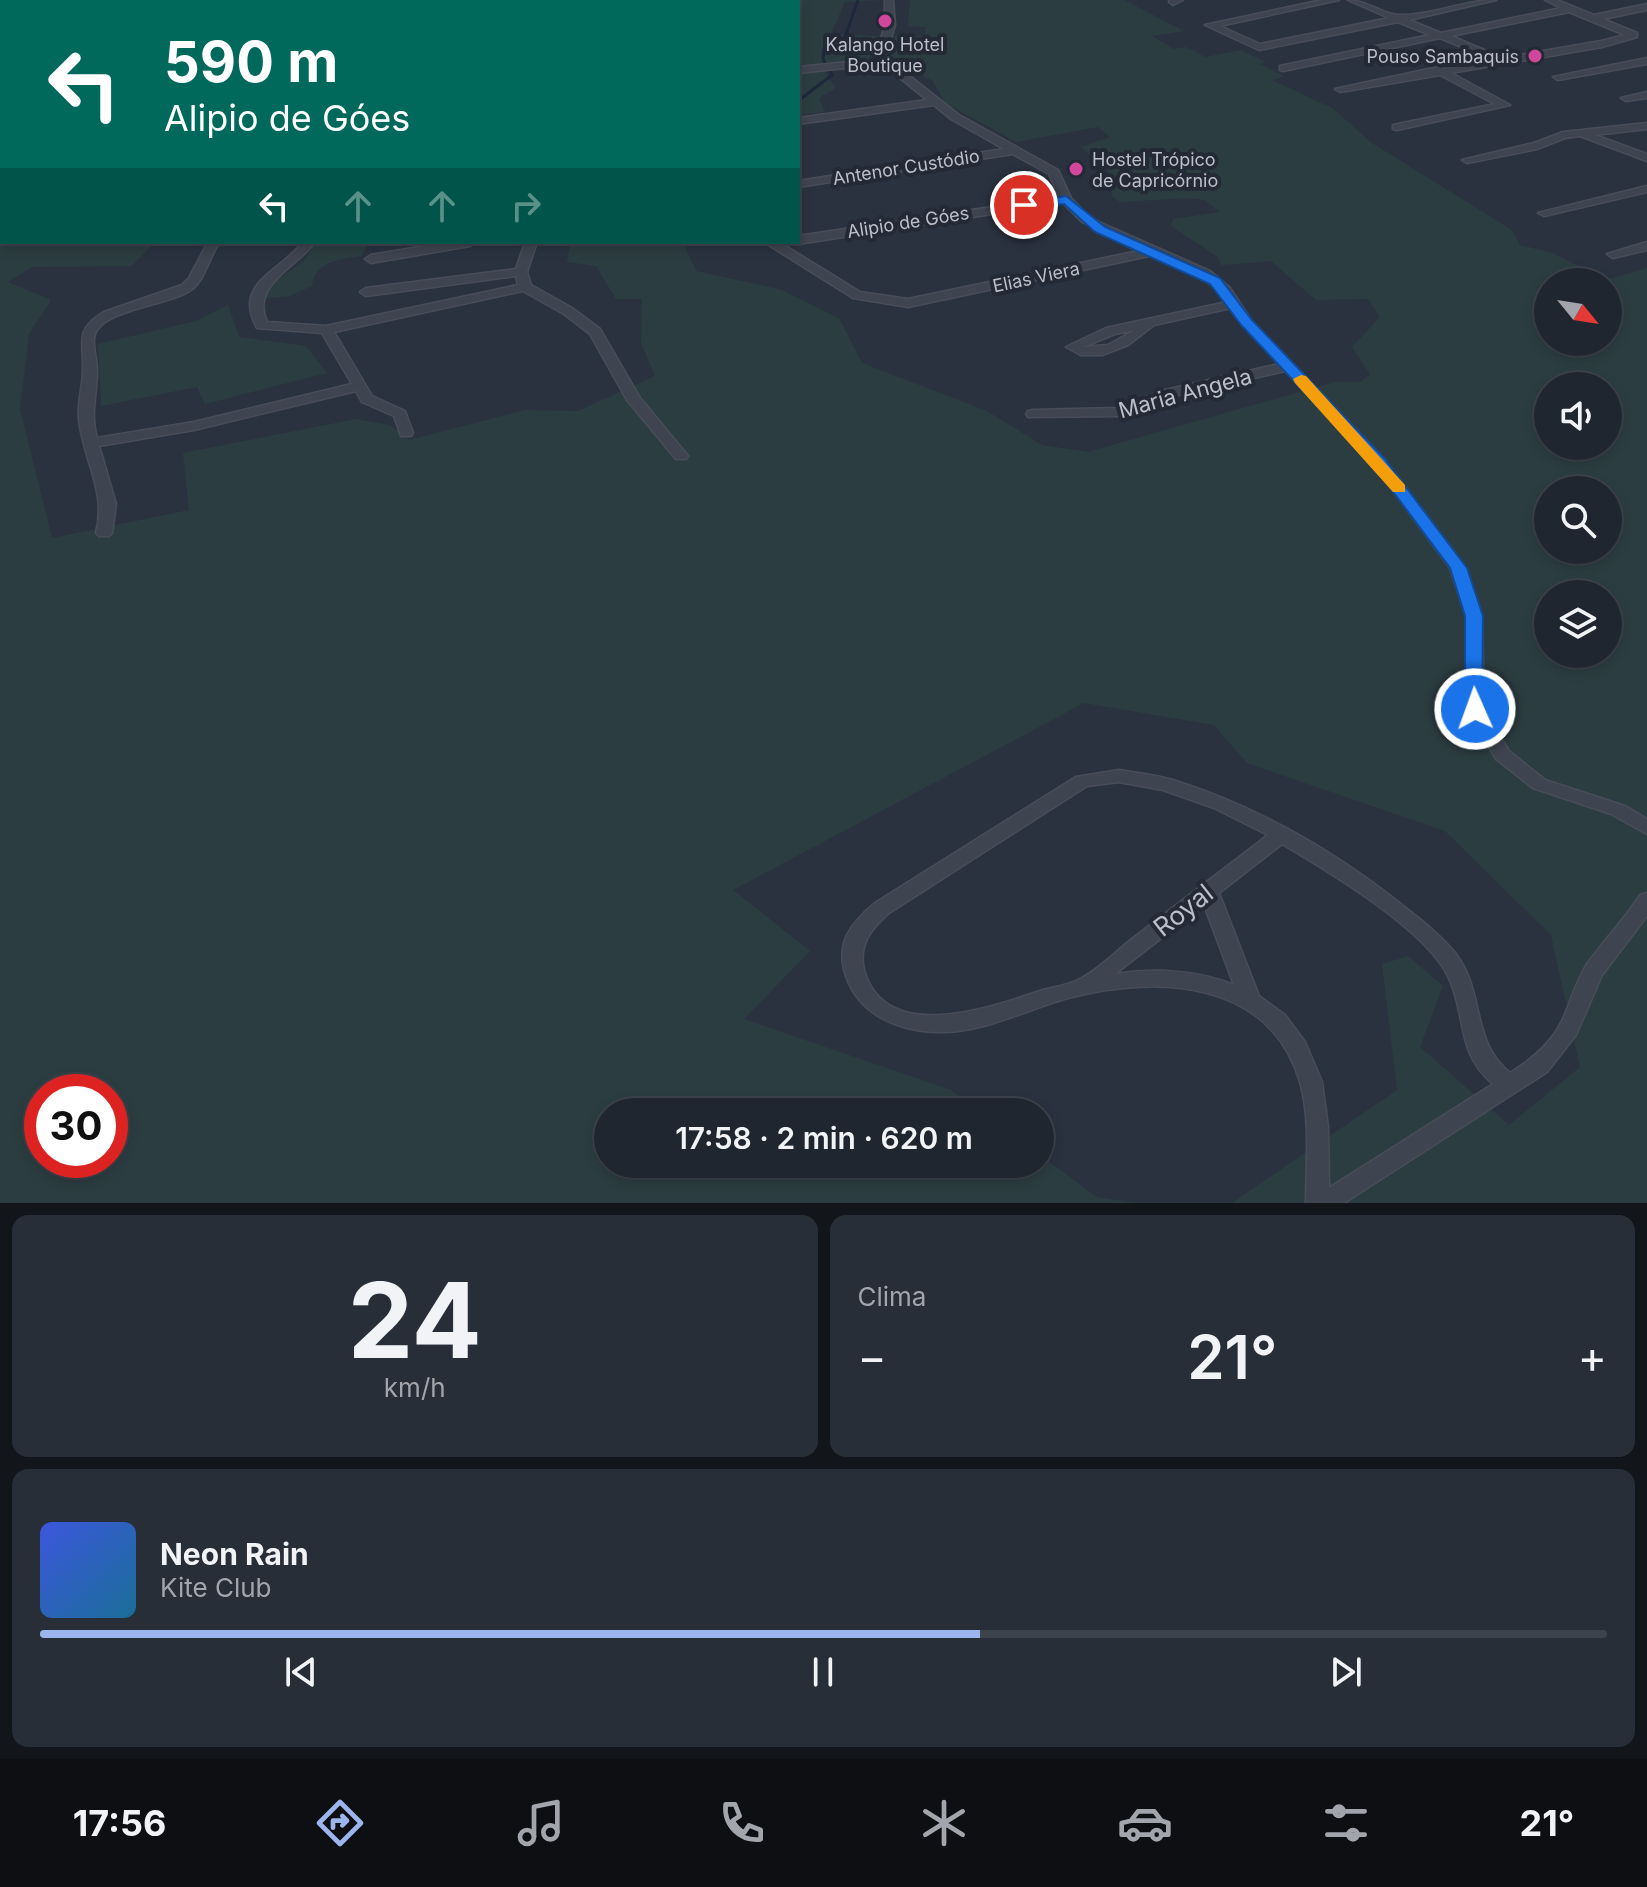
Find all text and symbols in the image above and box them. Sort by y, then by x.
marker: Kalango Hotel Boutique [876,12,894,30]
text: 590 m [164,28,338,96]
icon: left [32,32,136,136]
place label: Kalango Hotel Boutique [826,34,944,76]
place label: Pouso Sambaquis [1367,46,1519,67]
marker: Pouso Sambaquis [1526,47,1544,65]
text: Alipio de Góes [164,96,410,140]
street label: Antenor Custódio [831,145,981,189]
place label: Hostel Trópico de Capricórnio [1092,149,1218,191]
marker: Hostel Trópico de Capricórnio [1067,160,1085,178]
pin [990,171,1058,239]
icon: arrive [1002,183,1046,227]
icon: left [252,184,296,228]
icon: ahead [336,184,380,228]
icon: ahead [420,184,464,228]
icon: right [504,184,548,228]
street label: Alipio de Góes [846,202,970,242]
street label: Elias Viera [991,258,1081,296]
north arrow [1534,268,1622,356]
map controls [1534,268,1622,668]
street label: Maria Angela [1116,363,1254,423]
button: sound [1534,372,1622,460]
button: search [1534,476,1622,564]
button: layers [1534,580,1622,668]
position arrow [1433,667,1517,751]
street label: Royal [1147,877,1219,943]
speed limit sign: 30 [24,1074,128,1178]
text: 17:58 · 2 min · 620 m [675,1120,973,1156]
text: 24 [348,1257,482,1383]
text: Clima [858,1281,926,1312]
text: 21° [1187,1321,1277,1393]
text: − [858,1330,887,1384]
text: + [1578,1330,1607,1384]
text: km/h [384,1372,446,1403]
text: Neon Rain [160,1536,309,1572]
text: Kite Club [160,1572,271,1603]
icon: previous [279,1650,323,1694]
icon: pause [801,1650,845,1694]
icon: next [1324,1650,1368,1694]
icon: directions [312,1795,368,1851]
icon: music [513,1795,569,1851]
icon: phone [714,1795,770,1851]
icon: climate [916,1795,972,1851]
icon: car [1117,1795,1173,1851]
icon: filters [1318,1795,1374,1851]
text: 17:56 [73,1801,166,1845]
text: 21° [1520,1801,1574,1845]

